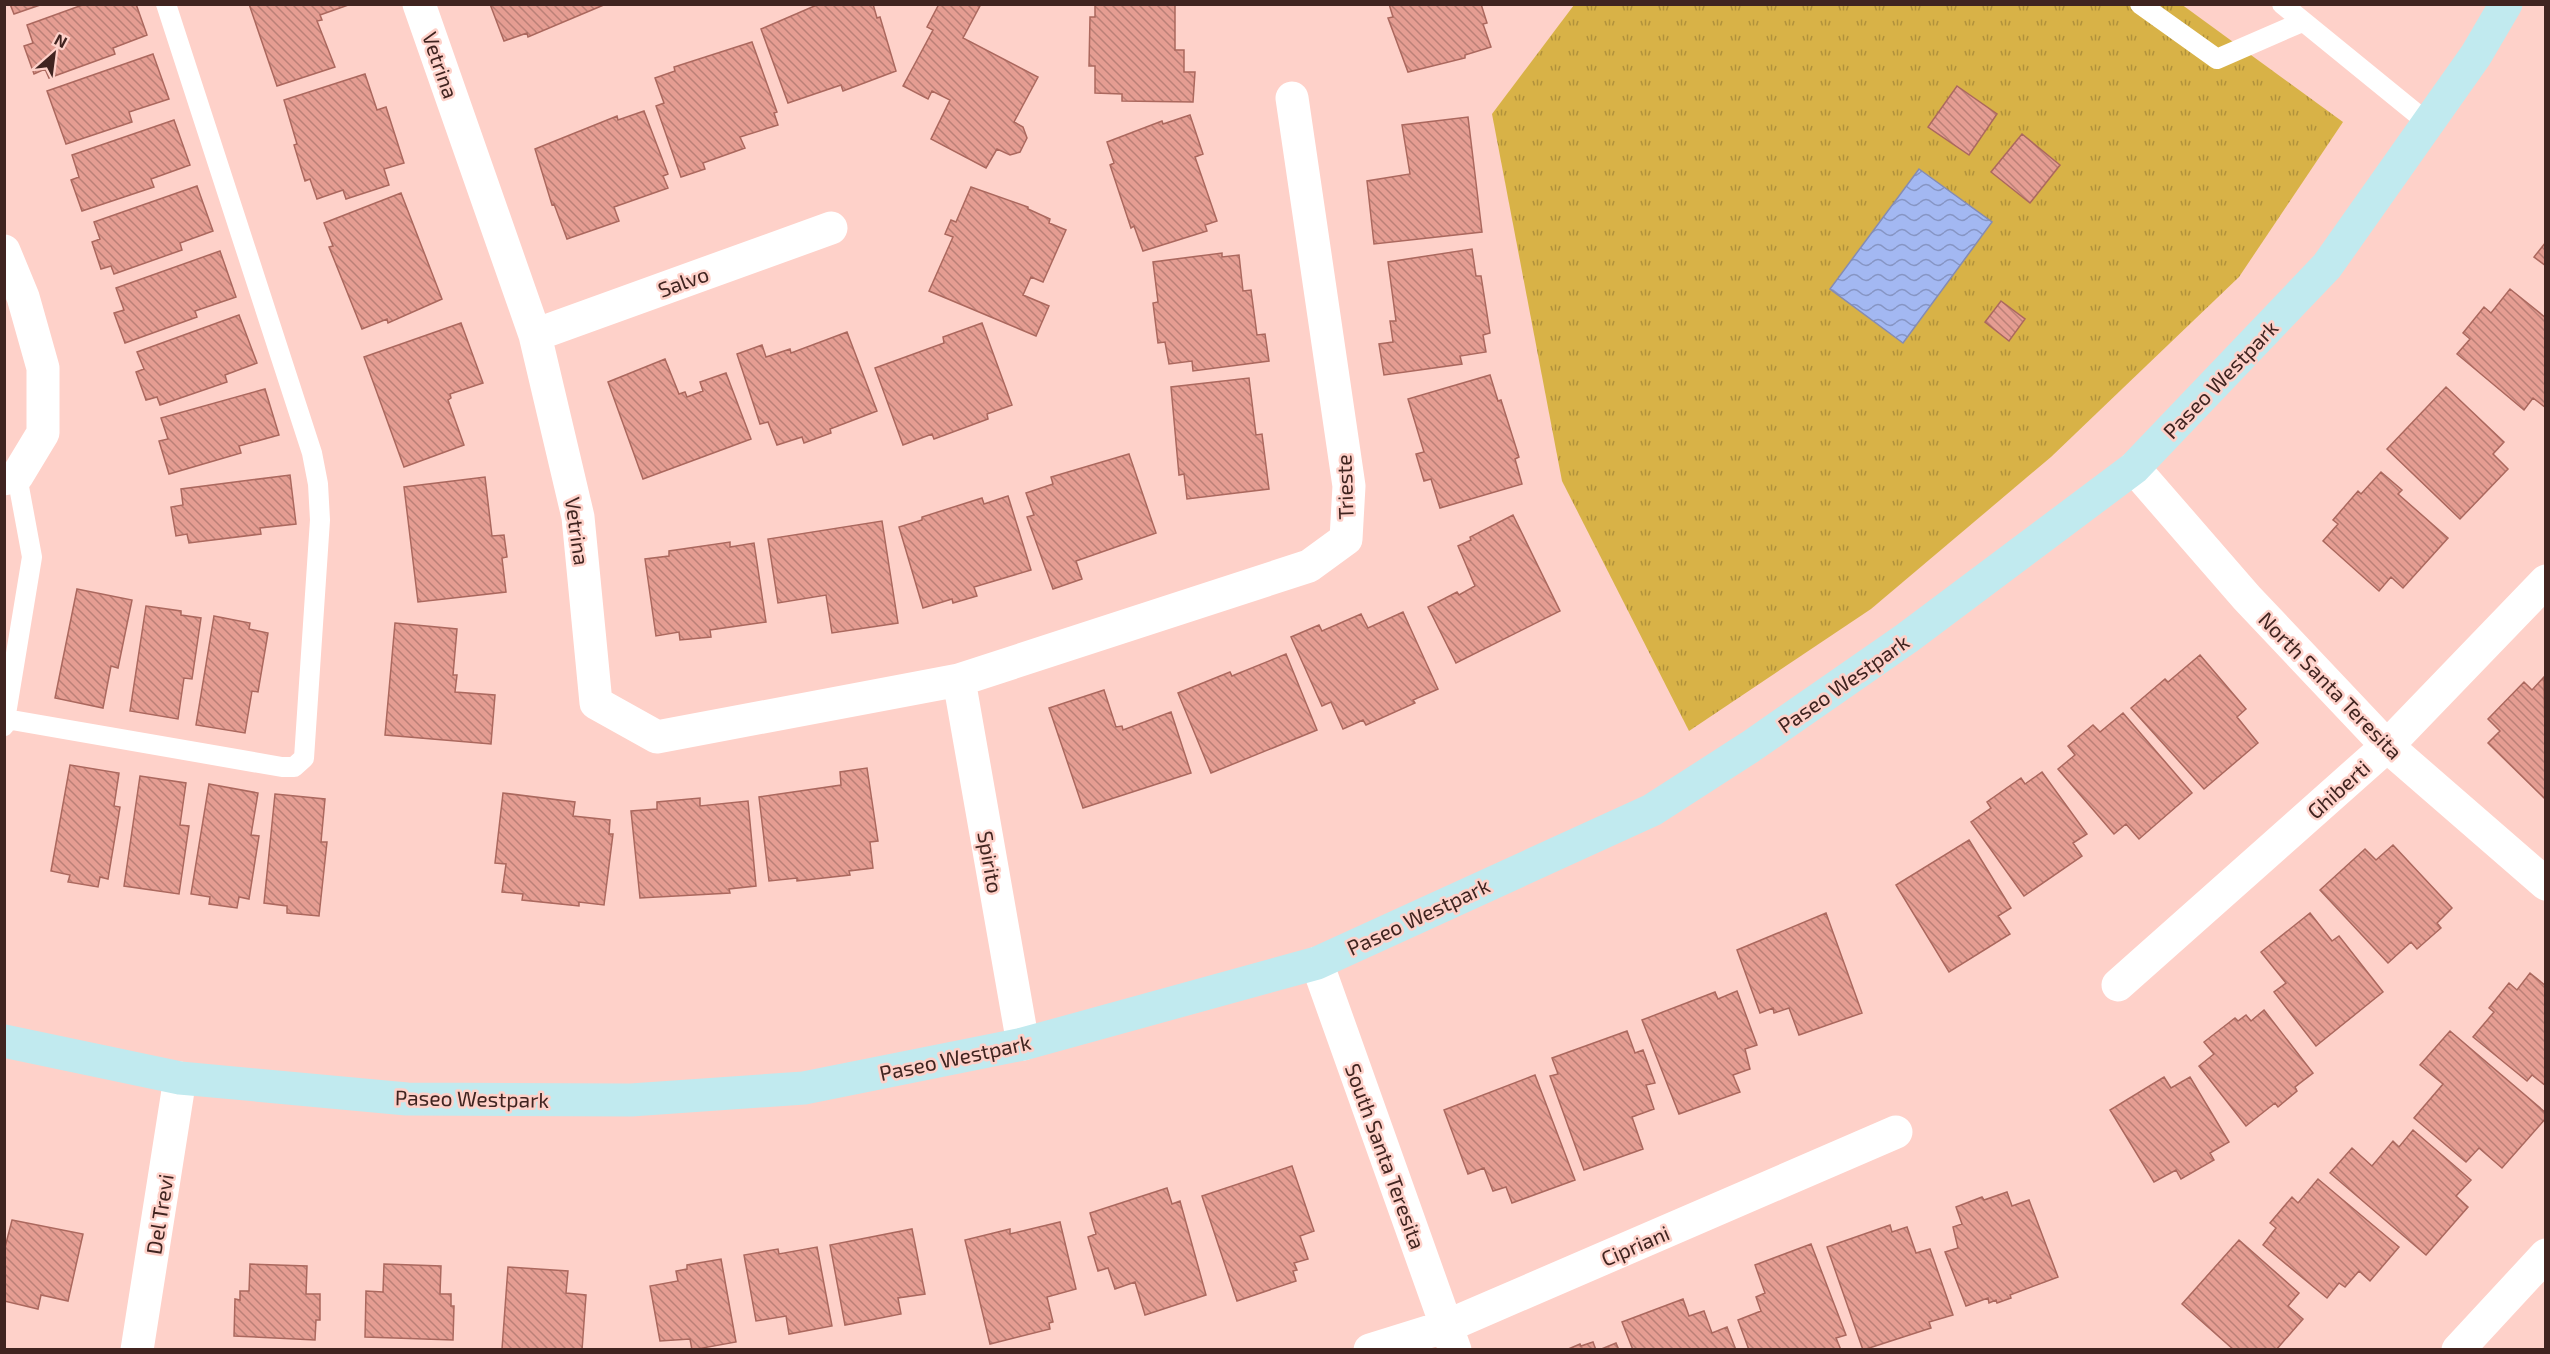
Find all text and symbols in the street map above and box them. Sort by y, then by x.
north arrow [24,24,84,84]
street label: Vetrina [418,28,464,102]
text: N [52,29,71,51]
street label: Salvo [654,260,712,302]
street label: Paseo Westpark [2157,315,2283,443]
street label: Trieste [1330,454,1358,520]
street label: Vetrina [561,495,595,567]
street label: North Santa Teresita [2254,606,2408,764]
street label: Paseo Westpark [1773,628,1914,738]
street label: Ghiberti [2302,754,2374,824]
street label: Spirito [973,829,1009,895]
street label: Paseo Westpark [1343,872,1494,960]
street label: Paseo Westpark [877,1029,1033,1085]
street label: South Santa Teresita [1341,1060,1431,1252]
street label: Paseo Westpark [395,1084,550,1112]
street label: Del Trevi [140,1172,178,1256]
street label: Cipriani [1597,1219,1673,1271]

